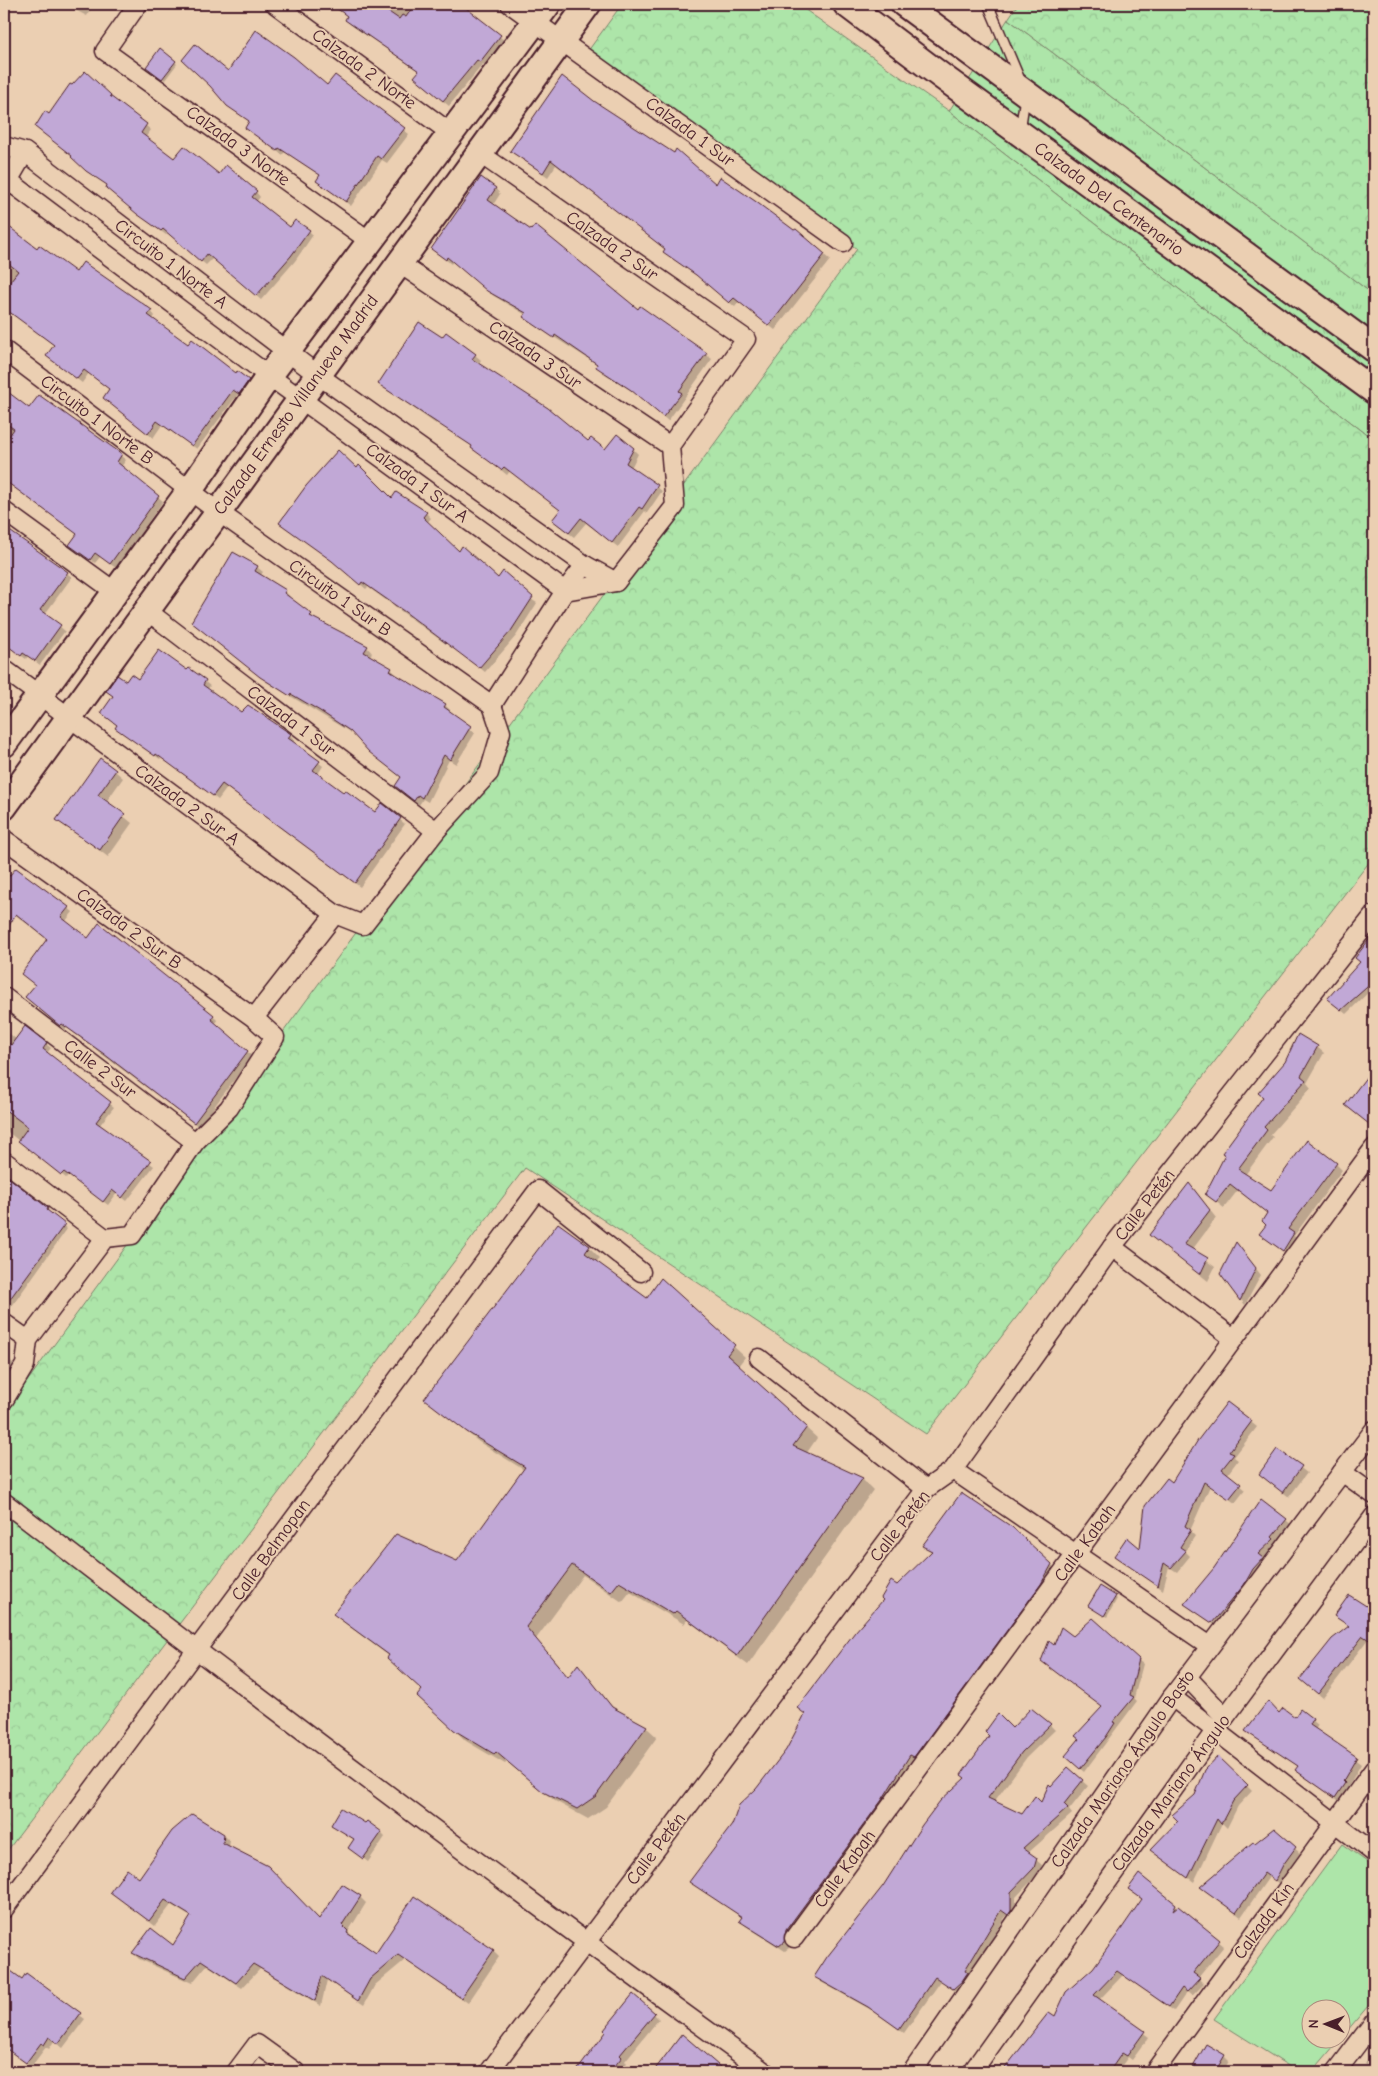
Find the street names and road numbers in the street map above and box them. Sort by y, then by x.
street label: Calzada 2 Norte [308,24,420,114]
street label: Calzada 1 Sur [641,93,739,172]
street label: Calzada 3 Norte [182,101,294,191]
street label: Calzada Del Centenario [1030,138,1188,260]
street label: Calzada 2 Sur [562,207,663,286]
street label: Circuito 1 Norte A [111,215,231,313]
street label: Calzada Ernesto Villanueva Madrid [209,291,383,519]
street label: Calzada 3 Sur [485,316,586,394]
street label: Circuito 1 Norte B [36,371,158,469]
street label: Calzada 1 Sur A [362,439,472,527]
street label: Circuito 1 Sur B [285,555,395,641]
street label: Calzada 1 Sur [243,681,340,762]
street label: Calzada 2 Sur A [131,760,243,850]
street label: Calzada 2 Sur B [72,884,186,974]
street label: Calle 2 Sur [60,1035,141,1103]
street label: Calle Petén [1110,1165,1180,1245]
street label: Calle Petén [865,1486,935,1566]
street label: Calle Belmopan [227,1495,315,1605]
street label: Calle Kabah [1050,1500,1120,1586]
street label: Calzada Mariano Ángulo Basto [1046,1666,1200,1872]
street label: Calzada Mariano Ángulo [1107,1710,1235,1876]
street label: Calle Petén [622,1809,690,1889]
street label: Calle Kabah [810,1826,880,1912]
street label: Calzada Kin [1229,1878,1299,1964]

